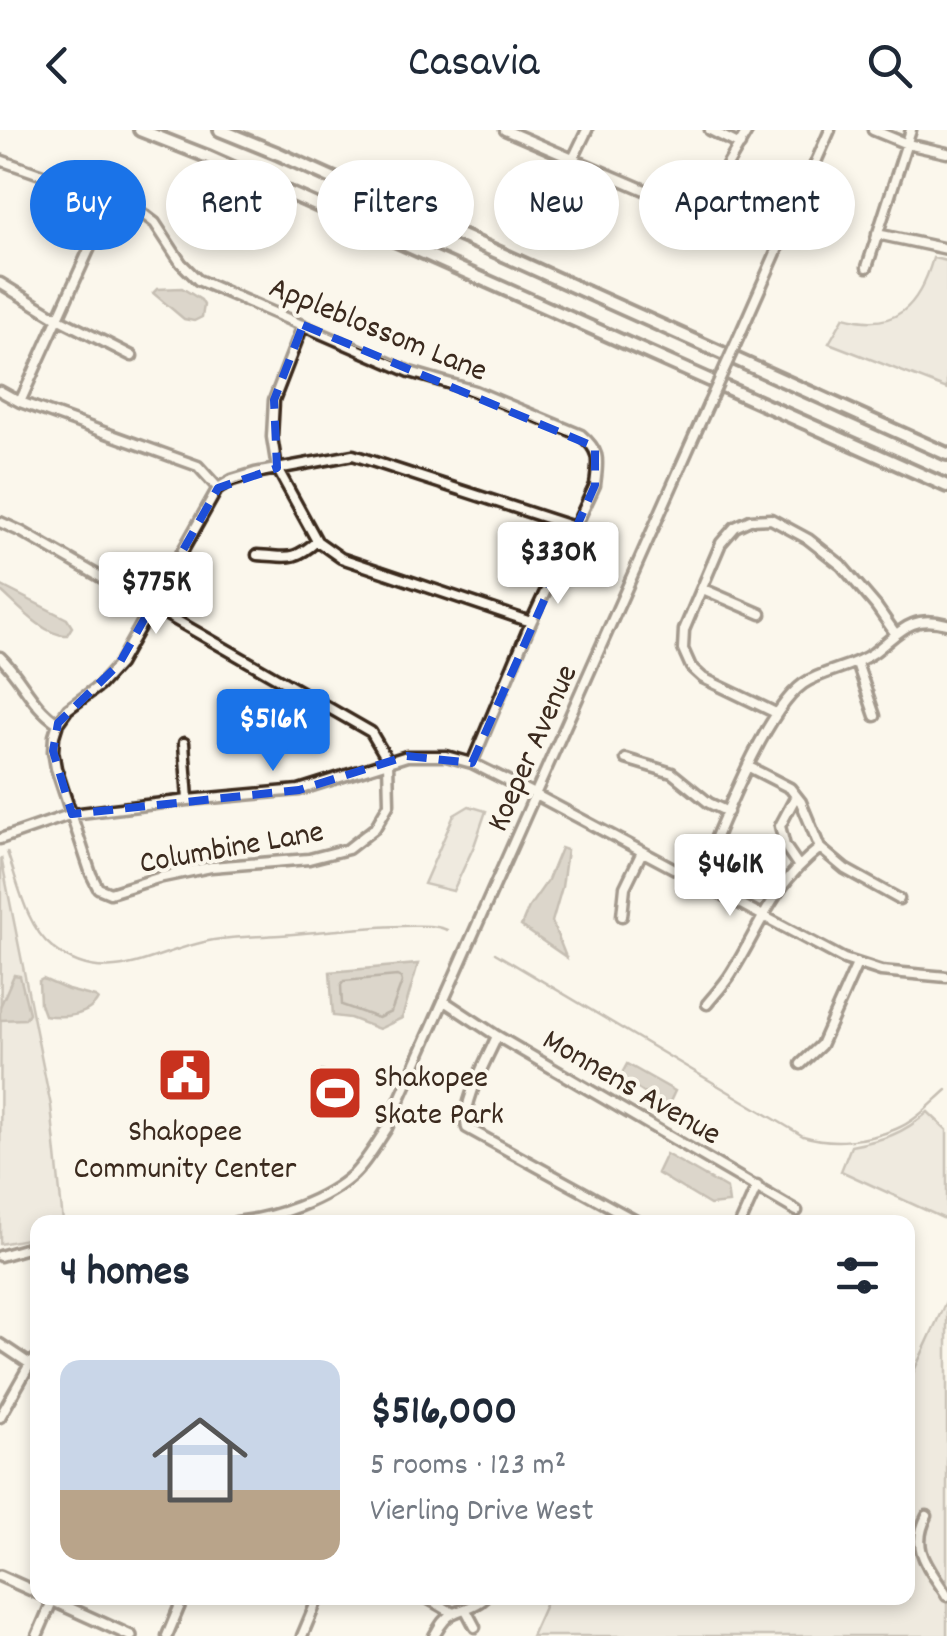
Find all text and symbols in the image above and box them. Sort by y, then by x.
text: Casavia [408,33,539,97]
icon: back [30,38,85,93]
icon: search [862,38,917,93]
chip: Buy [30,160,146,250]
chip: Rent [166,160,297,250]
chip: Filters [317,160,474,250]
chip: New [494,160,619,250]
chip: Apartment [639,160,855,250]
street label: Appleblossom Lane [261,267,493,396]
pin: $330K [488,522,628,607]
text: $330K [520,531,596,577]
pin: $775K [86,552,226,637]
text: $775K [121,561,191,607]
street label: Koeper Avenue [477,658,592,840]
pin: $516K [203,689,343,774]
text: $516K [239,698,307,744]
street label: Columbine Lane [136,811,328,889]
pin: $461K [660,834,800,919]
text: $461K [697,843,763,889]
street label: Monnens Avenue [532,1019,729,1159]
public building icon: Shakopee Community Center [155,1045,215,1105]
place label: Shakopee Skate Park [374,1057,504,1140]
sports icon: Shakopee Skate Park [305,1063,365,1123]
place label: Shakopee Community Center [74,1111,297,1194]
text: 4 homes [60,1245,190,1305]
icon: filters [830,1248,885,1303]
text: $516,000 [370,1384,517,1444]
icon: home [140,1400,260,1520]
text: 5 rooms · 123 m² [370,1444,566,1490]
text: Vierling Drive West [370,1490,594,1536]

